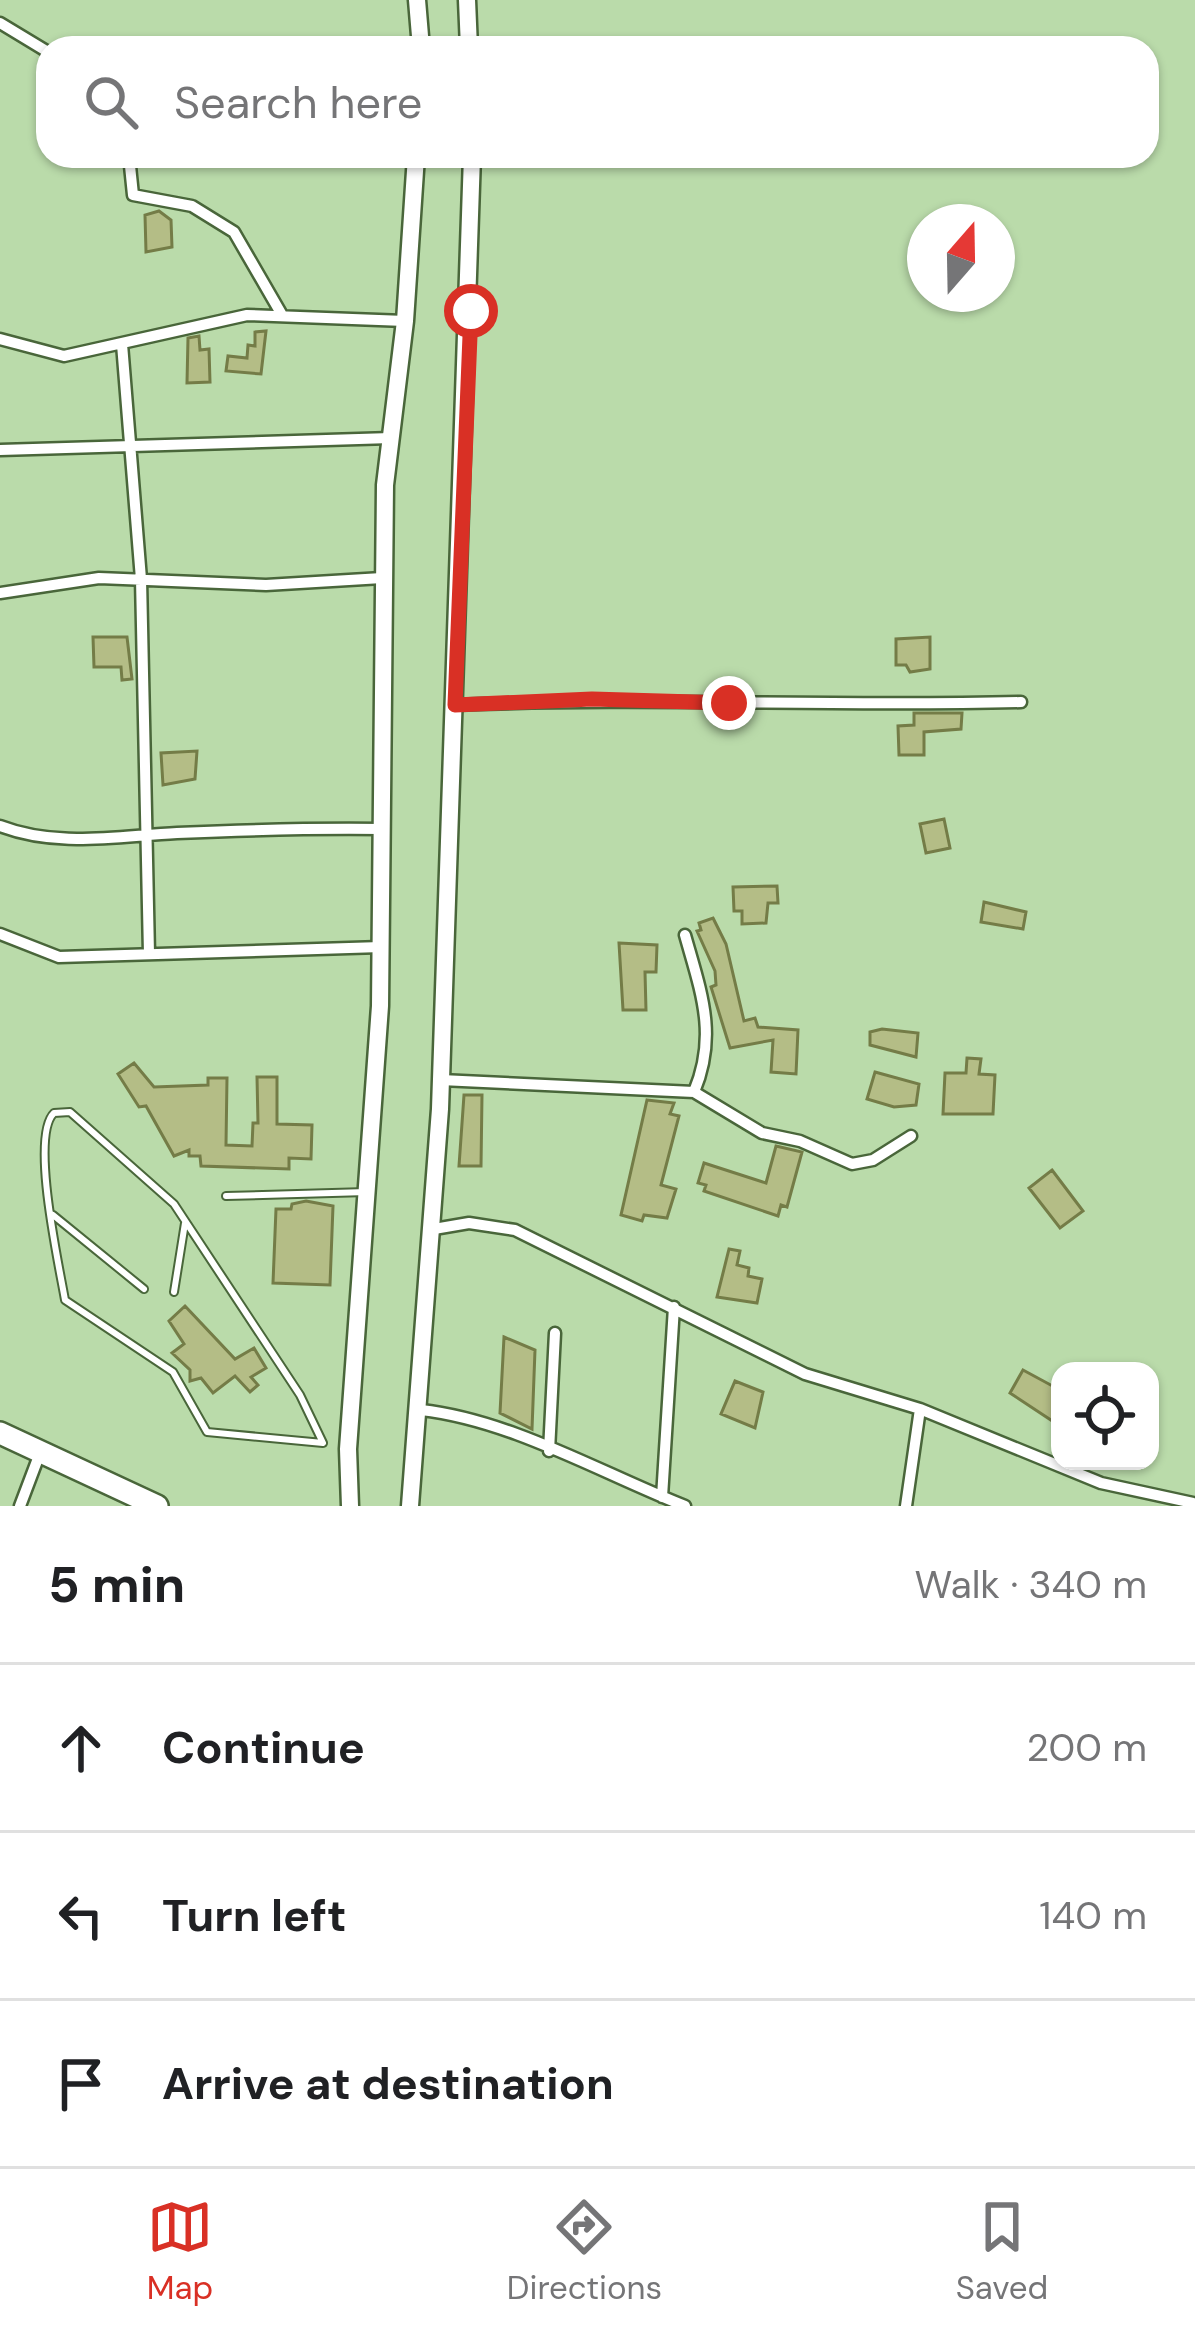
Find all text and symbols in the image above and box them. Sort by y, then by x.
search box [36,36,1159,168]
icon: search [78,69,144,135]
text: Search here [174,73,422,132]
north arrow [907,204,1015,312]
route start [444,284,498,338]
route end [702,676,756,730]
map controls [1051,1362,1159,1470]
button: locate [1051,1362,1159,1470]
text: 5 min [48,1551,185,1618]
text: Walk · 340 m [915,1559,1147,1610]
icon: ahead [48,1715,114,1781]
text: Continue [162,1718,365,1777]
text: 200 m [1026,1722,1147,1773]
icon: left [48,1883,114,1949]
text: Turn left [162,1886,346,1945]
text: 140 m [1039,1890,1147,1941]
icon: arrive [48,2051,114,2117]
text: Arrive at destination [162,2054,614,2113]
tab: Map [147,2194,213,2309]
tab: Directions [507,2194,662,2309]
tab: Saved [956,2194,1048,2309]

